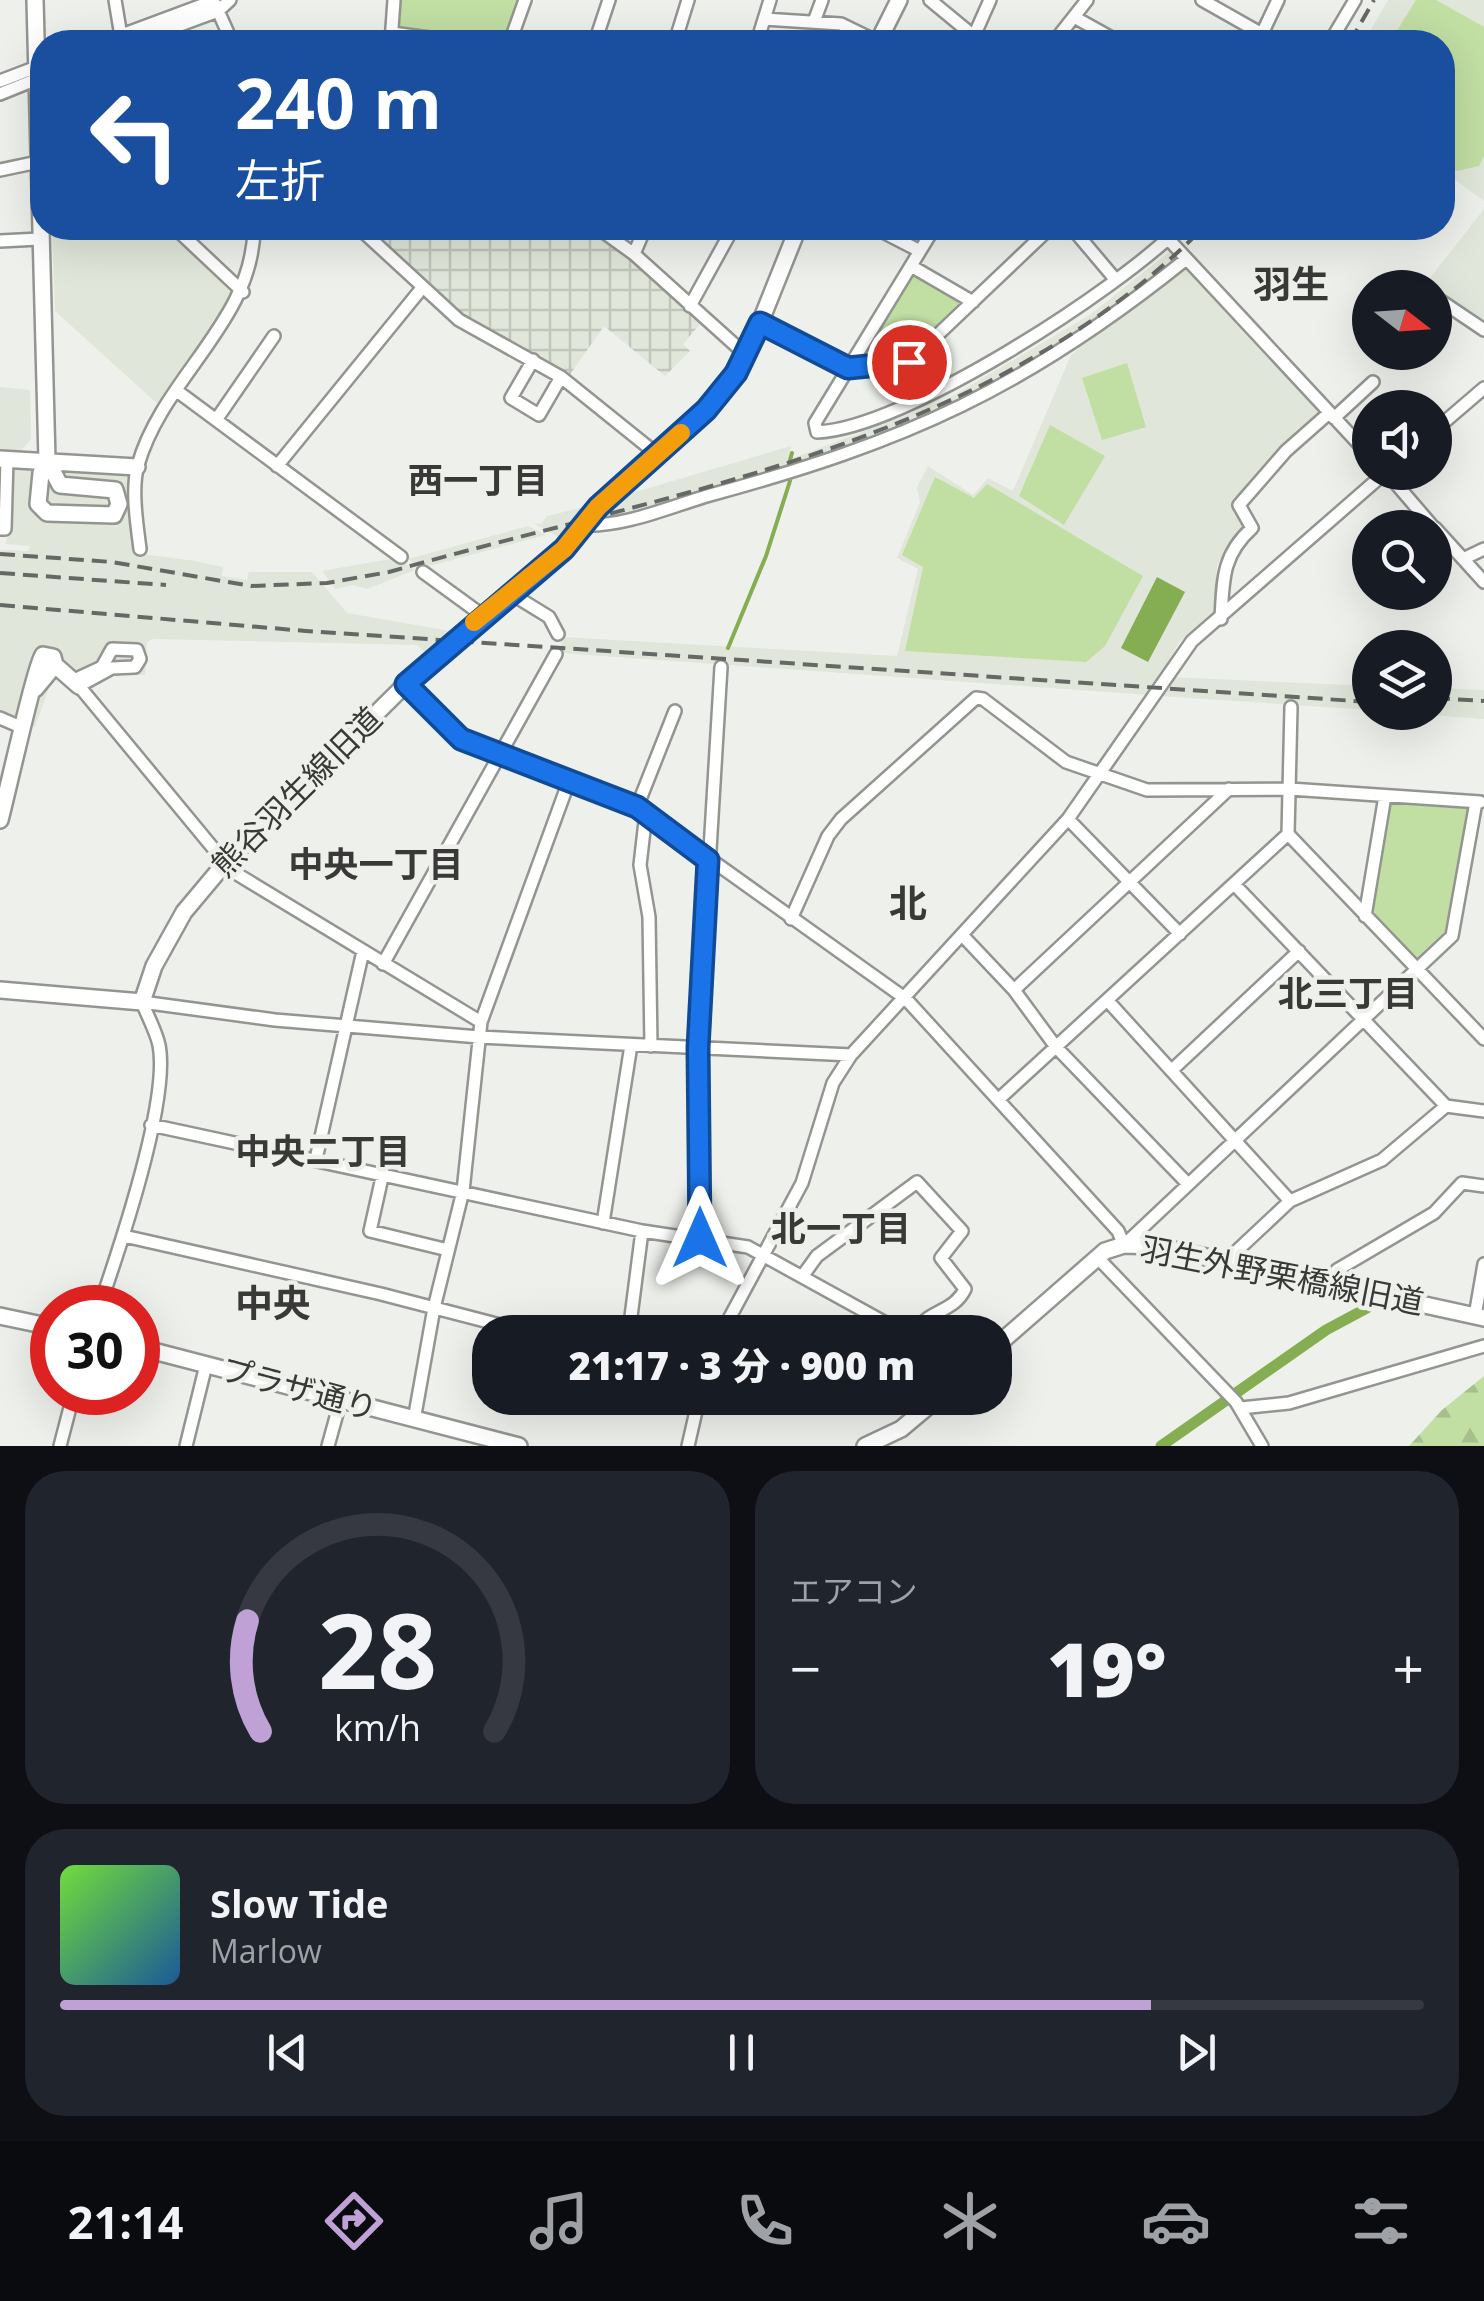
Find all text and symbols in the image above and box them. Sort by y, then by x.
text: 240 m [235,54,442,150]
icon: left [70,70,200,200]
text: 左折 [235,149,325,210]
district label: 羽生 [1253,257,1329,309]
north arrow [1352,270,1452,370]
map controls [1352,270,1452,730]
pin [867,320,952,405]
icon: arrive [882,335,937,390]
button: sound [1352,390,1452,490]
district label: 西一丁目 [408,456,548,503]
button: search [1352,510,1452,610]
button: layers [1352,630,1452,730]
street label: 熊谷羽生線旧道 [202,697,390,885]
district label: 中央一丁目 [288,840,464,887]
district label: 北 [889,876,927,928]
district label: 北三丁目 [1278,969,1418,1016]
district label: 中央二丁目 [235,1127,411,1174]
position arrow [648,1186,752,1290]
district label: 北一丁目 [771,1204,911,1251]
street label: 羽生外野栗橋線旧道 [1137,1226,1428,1323]
district label: 中央 [235,1276,311,1328]
speed limit sign: 30 [30,1285,160,1415]
text: 21:17 · 3 分 · 900 m [569,1339,915,1391]
street label: プラザ通り [217,1346,382,1429]
text: エアコン [790,1569,918,1612]
text: 28 [318,1578,437,1719]
text: 19° [1047,1617,1167,1719]
text: − [790,1630,821,1705]
text: + [1393,1630,1424,1705]
text: km/h [334,1703,421,1751]
text: Slow Tide [210,1877,389,1929]
text: Marlow [210,1929,322,1972]
icon: previous [260,2025,315,2080]
icon: pause [714,2025,769,2080]
icon: next [1169,2025,1224,2080]
icon: directions [319,2186,389,2256]
icon: music [524,2186,594,2256]
icon: phone [730,2186,800,2256]
icon: climate [935,2186,1005,2256]
icon: car [1141,2186,1211,2256]
icon: filters [1346,2186,1416,2256]
text: 21:14 [68,2191,183,2252]

